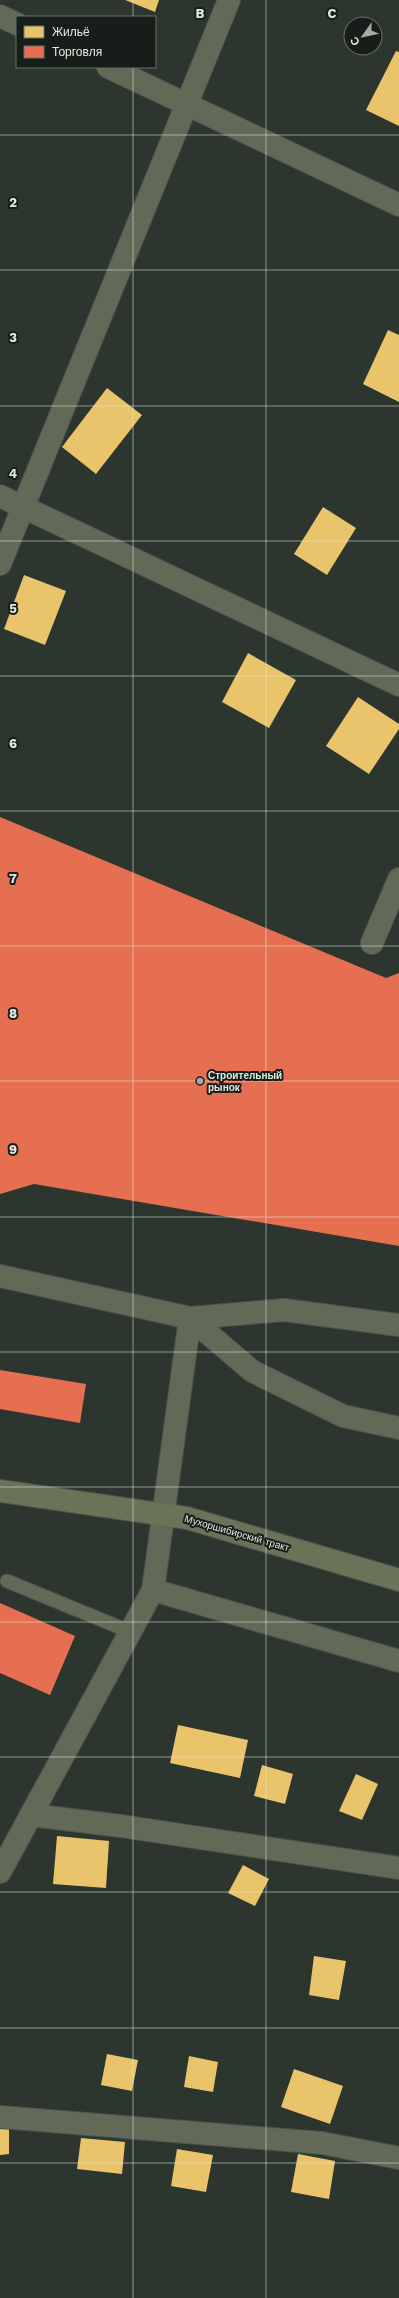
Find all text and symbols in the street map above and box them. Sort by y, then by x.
text: B [196,6,205,21]
text: C [328,6,337,21]
legend [16,16,156,68]
north arrow [343,16,383,56]
text: Жильё [52,25,90,39]
text: С [347,34,363,48]
text: Торговля [52,45,102,59]
text: 2 [9,195,17,210]
text: 3 [9,330,17,345]
text: 4 [9,466,18,481]
text: 5 [9,601,17,616]
text: 6 [9,736,17,751]
text: 7 [9,871,17,886]
text: 8 [9,1006,17,1021]
place label: Строительный рынок [208,1070,282,1093]
marker: Строительный рынок [195,1076,205,1086]
text: 9 [9,1142,17,1157]
street label: Мухоршибирский тракт [183,1513,291,1553]

